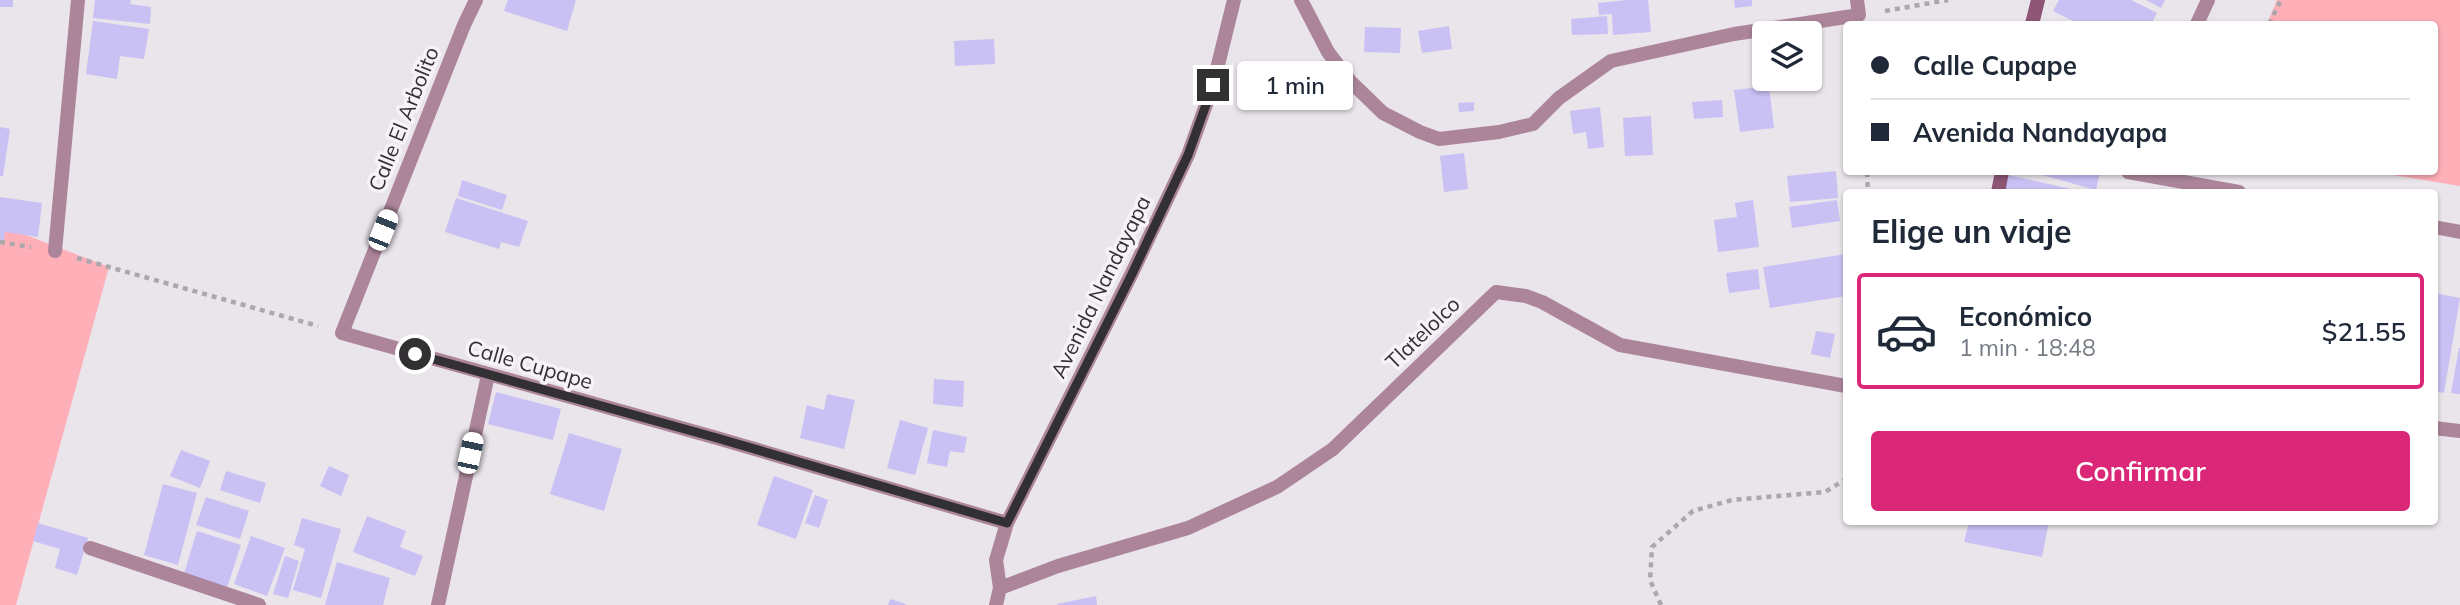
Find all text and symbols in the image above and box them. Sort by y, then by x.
map controls [1752,21,1822,91]
button: layers [1752,21,1822,91]
street label: Calle El Arbolito [362,43,444,195]
text: Calle Cupape [1913,49,2077,82]
callout: 1 min [1238,60,1353,110]
route end [1197,69,1229,101]
text: 1 min [1265,71,1325,100]
text: Avenida Nandayapa [1913,116,2168,149]
street label: Avenida Nandayapa [1045,191,1156,382]
car [366,207,401,253]
text: Elige un viaje [1871,211,2072,251]
street label: Tlatelolco [1380,291,1465,374]
icon: car [1875,300,1938,363]
text: Económico [1959,300,2092,333]
text: $21.55 [2322,315,2406,348]
text: 1 min · 18:48 [1959,333,2096,362]
street label: Calle Cupape [465,334,596,394]
route start [399,338,431,370]
car [456,430,485,476]
button: Confirmar [1871,431,2410,511]

